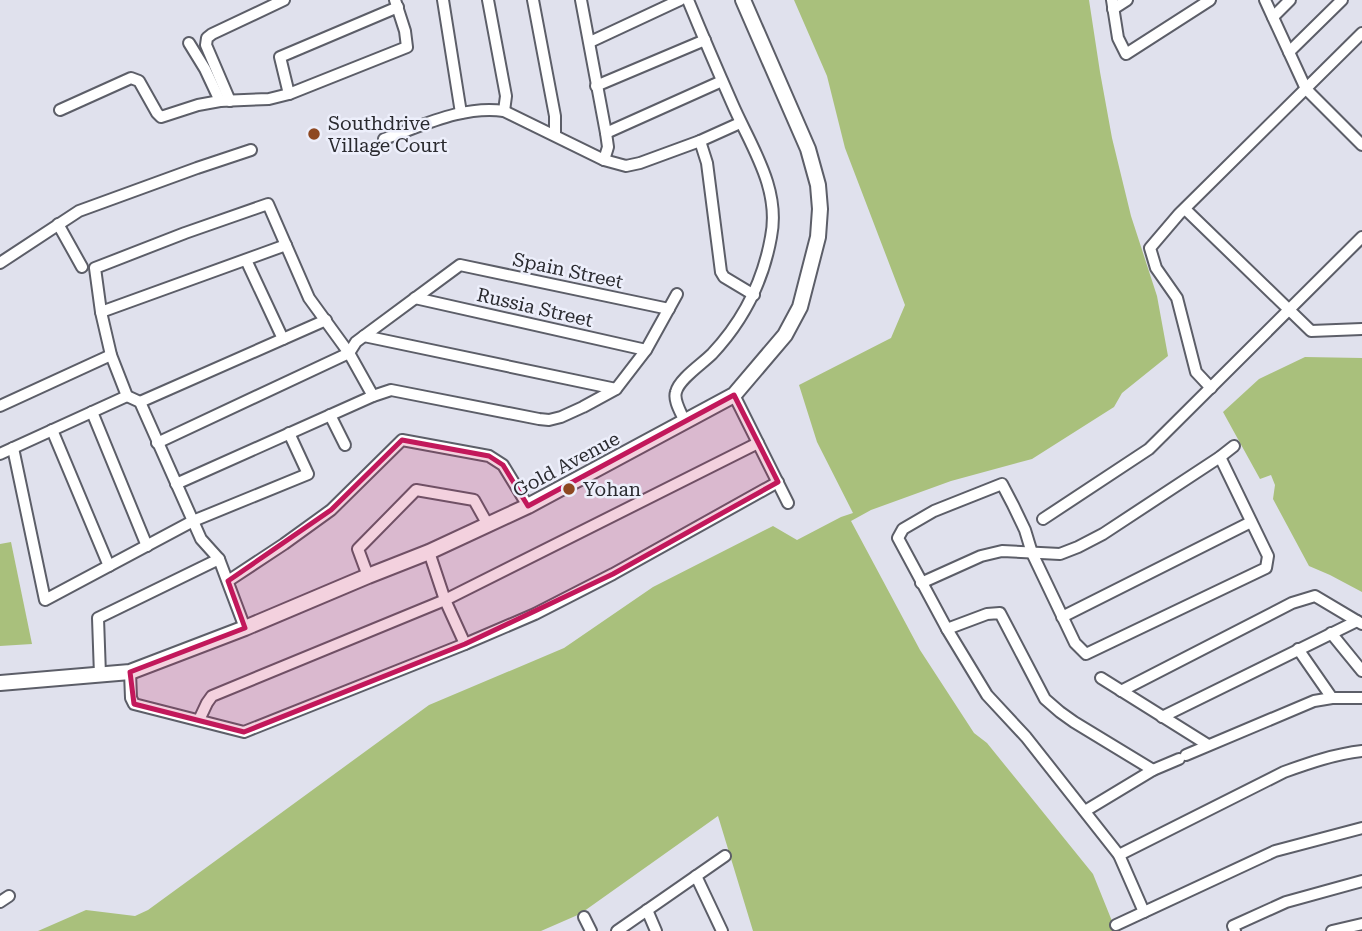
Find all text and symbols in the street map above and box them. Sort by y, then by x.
place label: Southdrive Village Court [328,112,447,157]
marker: Southdrive Village Court [306,126,322,142]
street label: Spain Street [511,248,625,293]
street label: Russia Street [475,283,595,332]
street label: Gold Avenue [509,427,624,502]
place label: Yohan [583,478,641,501]
marker: Yohan [561,481,577,497]

